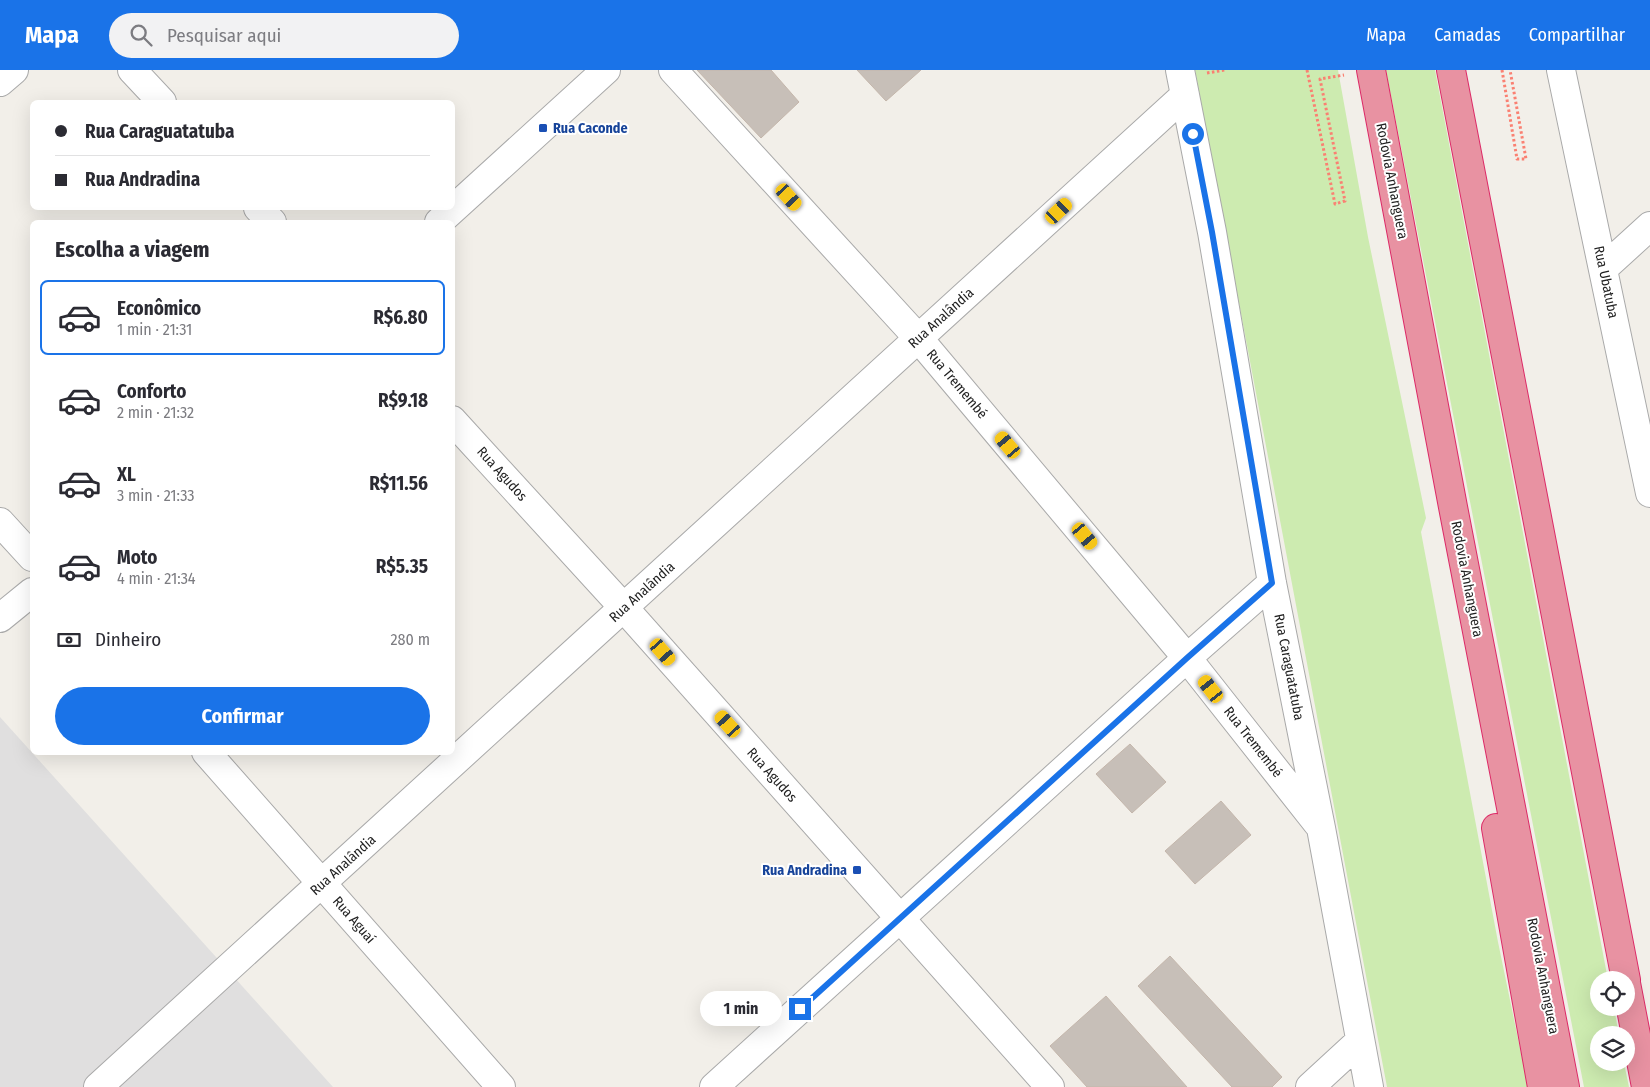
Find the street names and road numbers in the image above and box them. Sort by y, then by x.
street label: Rodovia Anhanguera [1372,122,1412,241]
street label: Rua Ubatuba [1590,244,1622,320]
street label: Rua Analândia [905,284,977,352]
street label: Rua Tremembé [923,346,991,422]
street label: Rua Agudos [473,443,531,505]
street label: Rodovia Anhanguera [1447,520,1487,639]
street label: Rua Analândia [606,558,678,626]
street label: Rua Caraguatatuba [1270,612,1308,722]
street label: Rua Tremembé [1220,703,1286,781]
street label: Rua Agudos [743,744,801,806]
street label: Rua Analândia [307,831,379,899]
street label: Rua Aguaí [329,893,379,947]
street label: Rodovia Anhanguera [1523,917,1563,1036]

